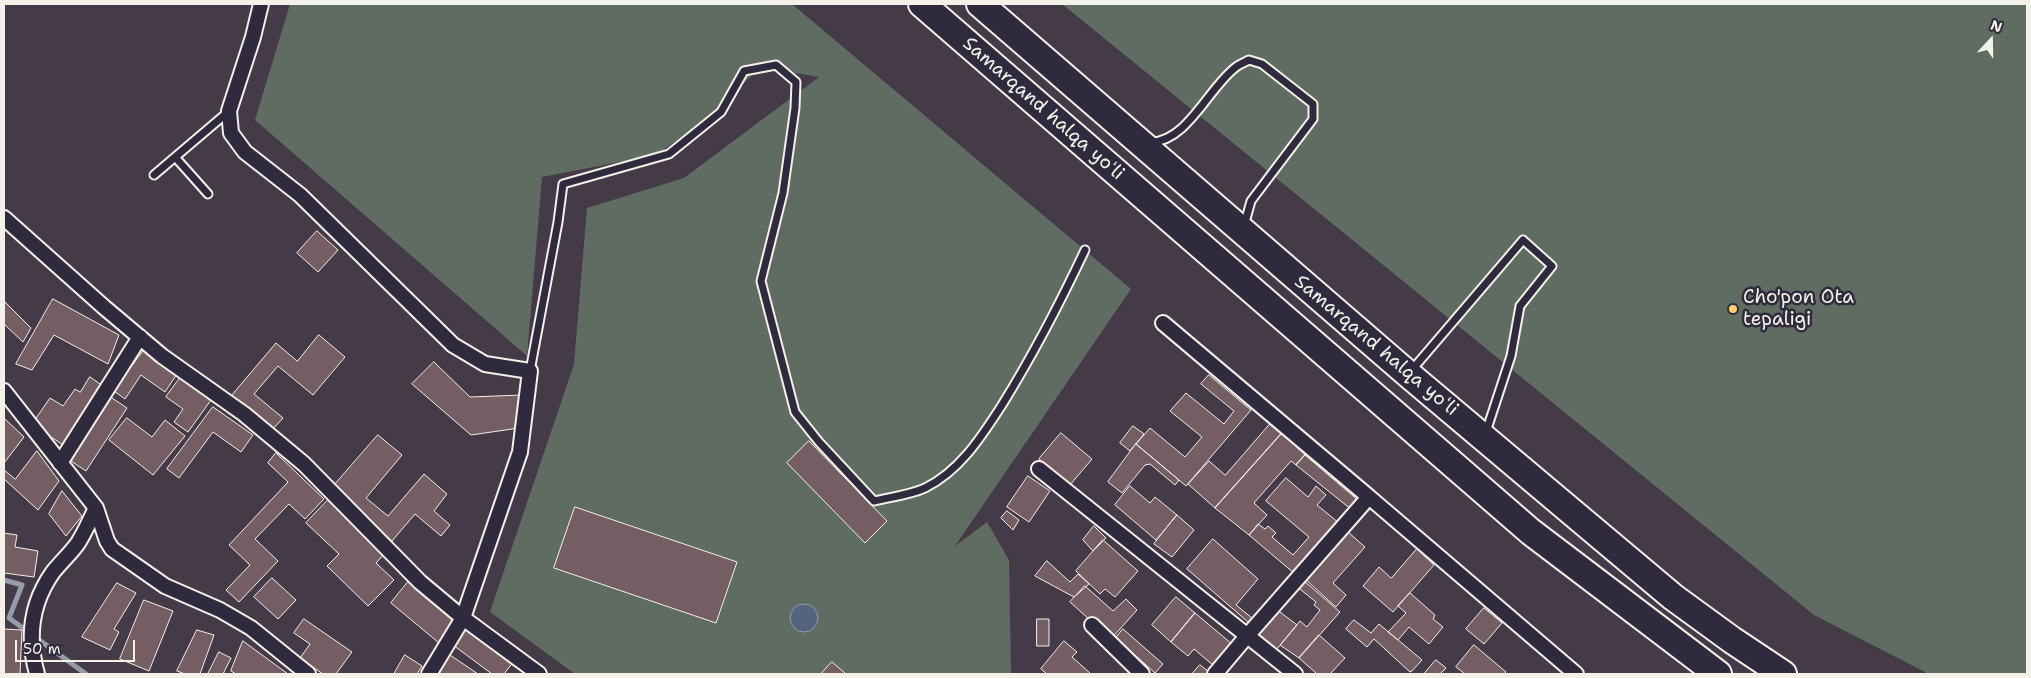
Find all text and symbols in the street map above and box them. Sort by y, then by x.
north arrow [1966,15,2016,65]
text: N [1988,16,2005,36]
street label: Samarqand halqa yoʻli [957,33,1129,185]
street label: Samarqand halqa yoʻli [1289,271,1463,421]
place label: Cho'pon Ota tepaligi [1743,287,1854,331]
marker: Cho'pon Ota tepaligi [1727,303,1739,315]
scale bar [18,630,138,662]
text: 50 m [23,639,61,659]

